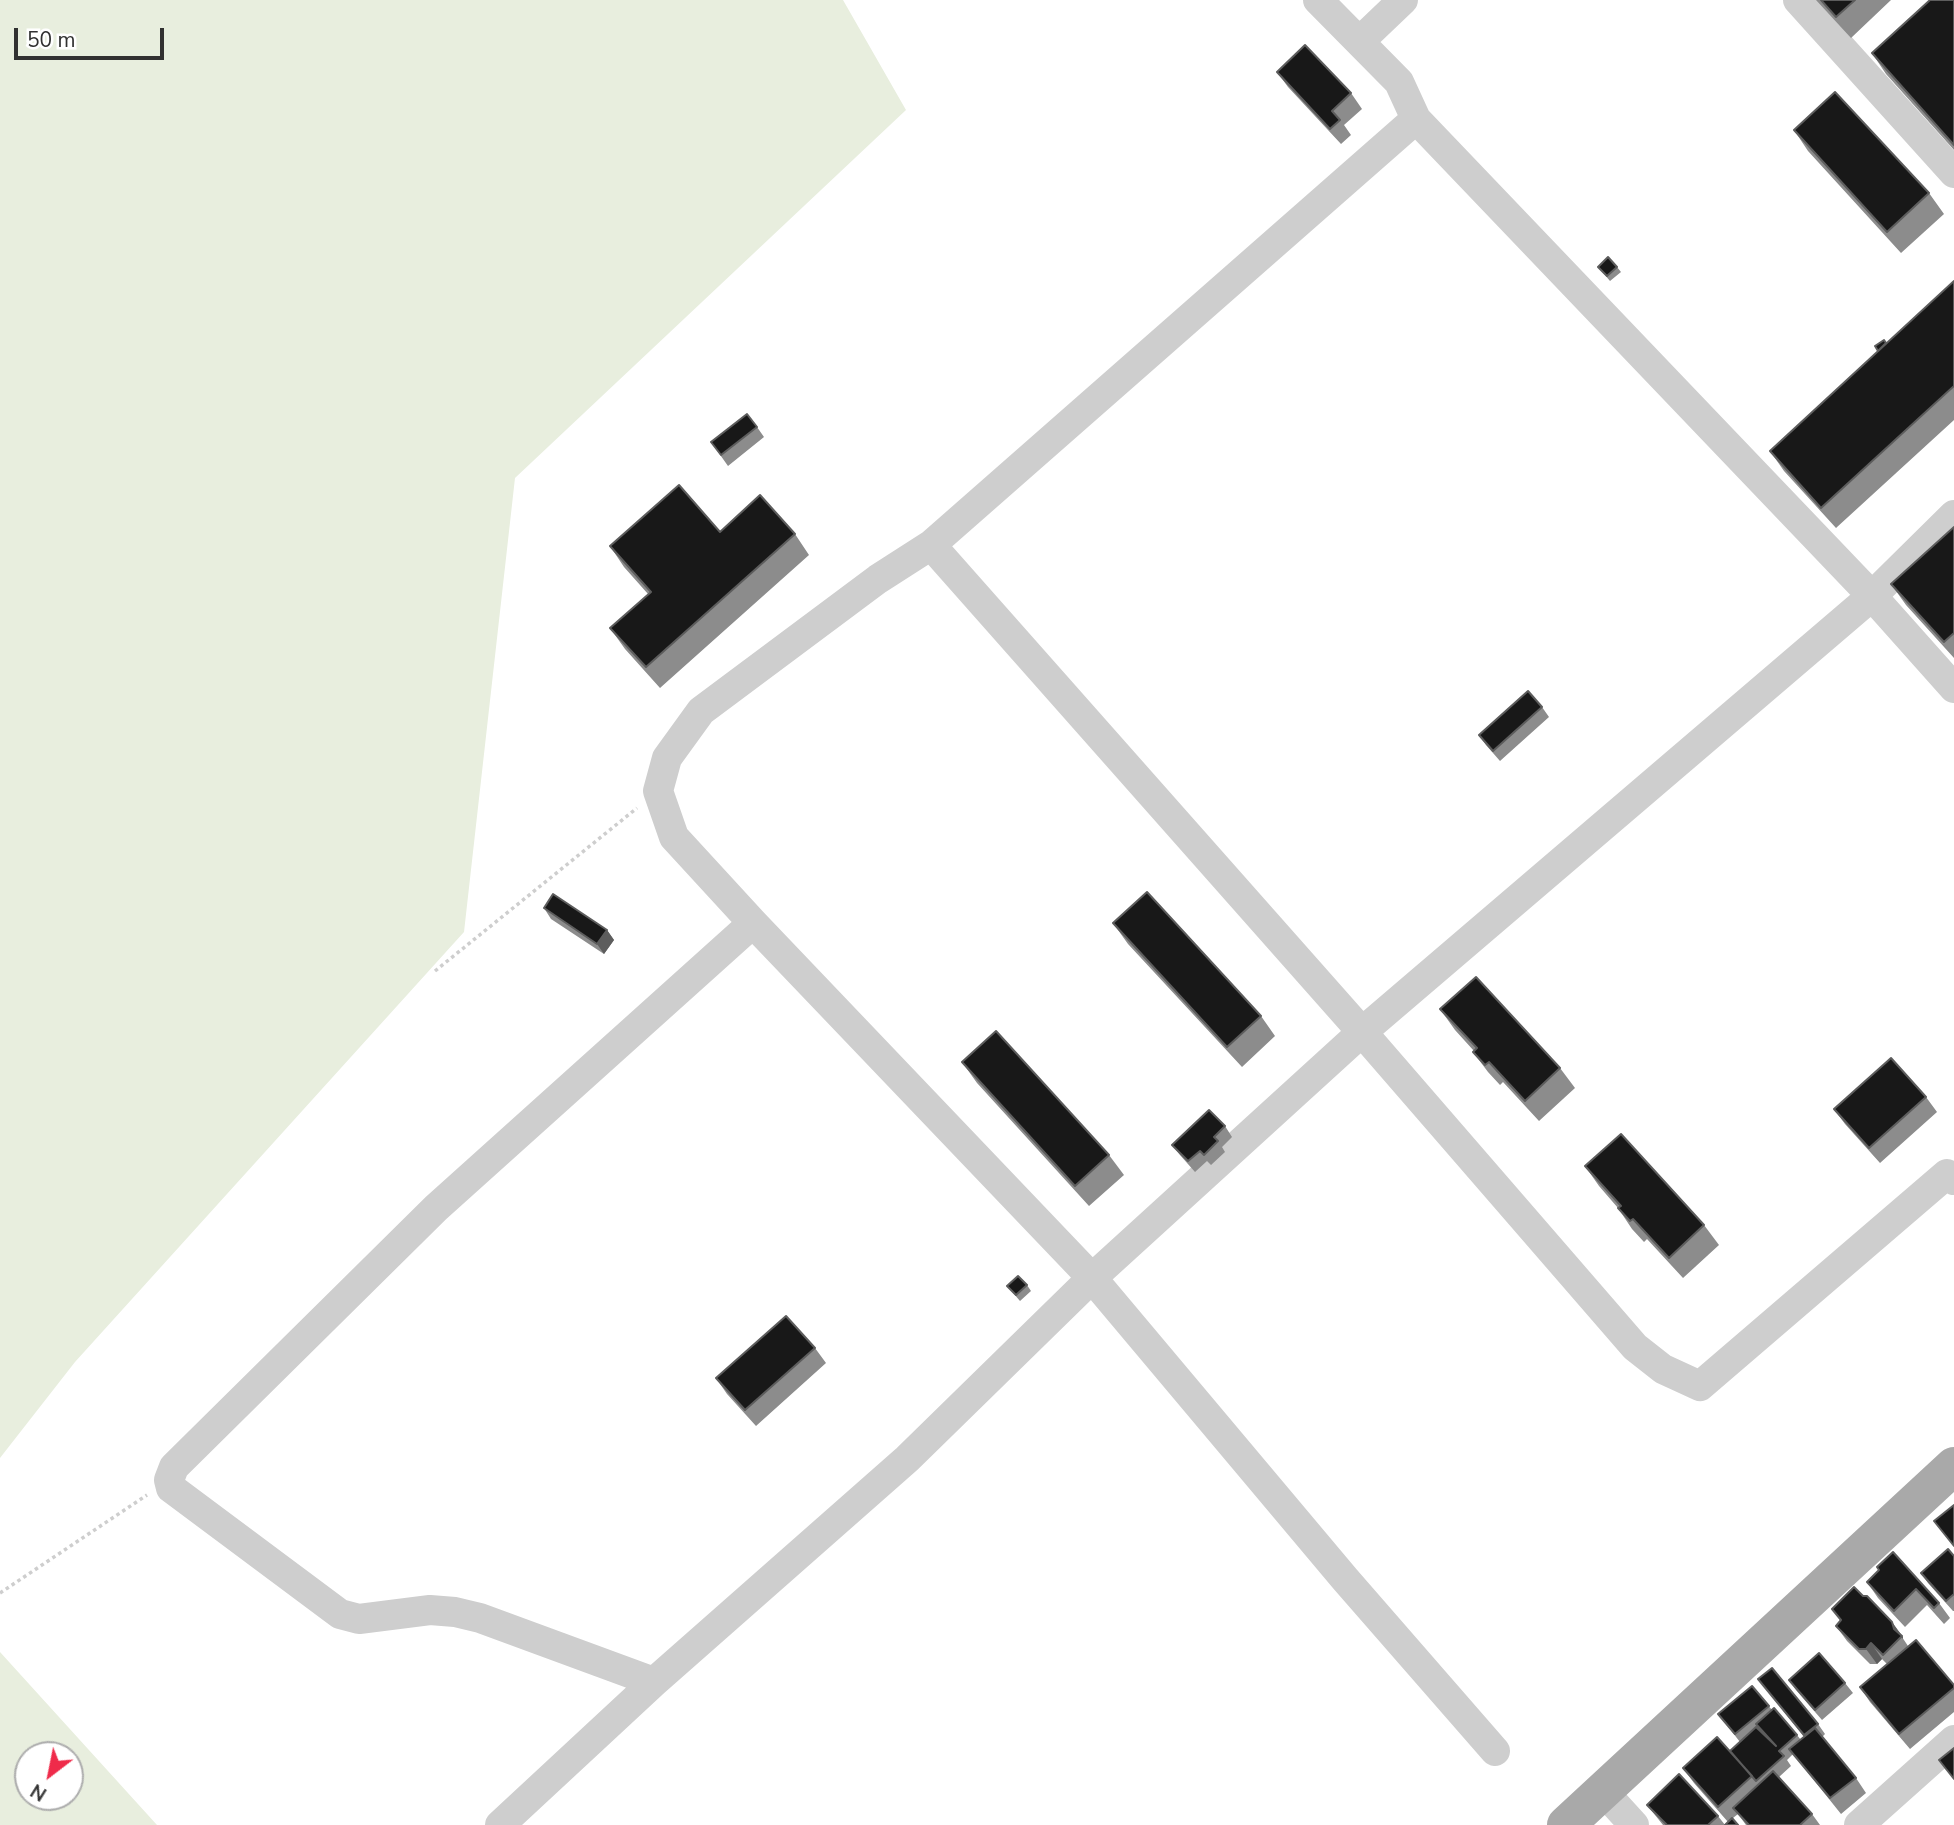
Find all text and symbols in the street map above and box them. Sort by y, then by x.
scale bar [18,14,168,58]
text: 50 m [27,26,76,54]
north arrow [14,1741,84,1811]
text: N [26,1777,52,1807]

